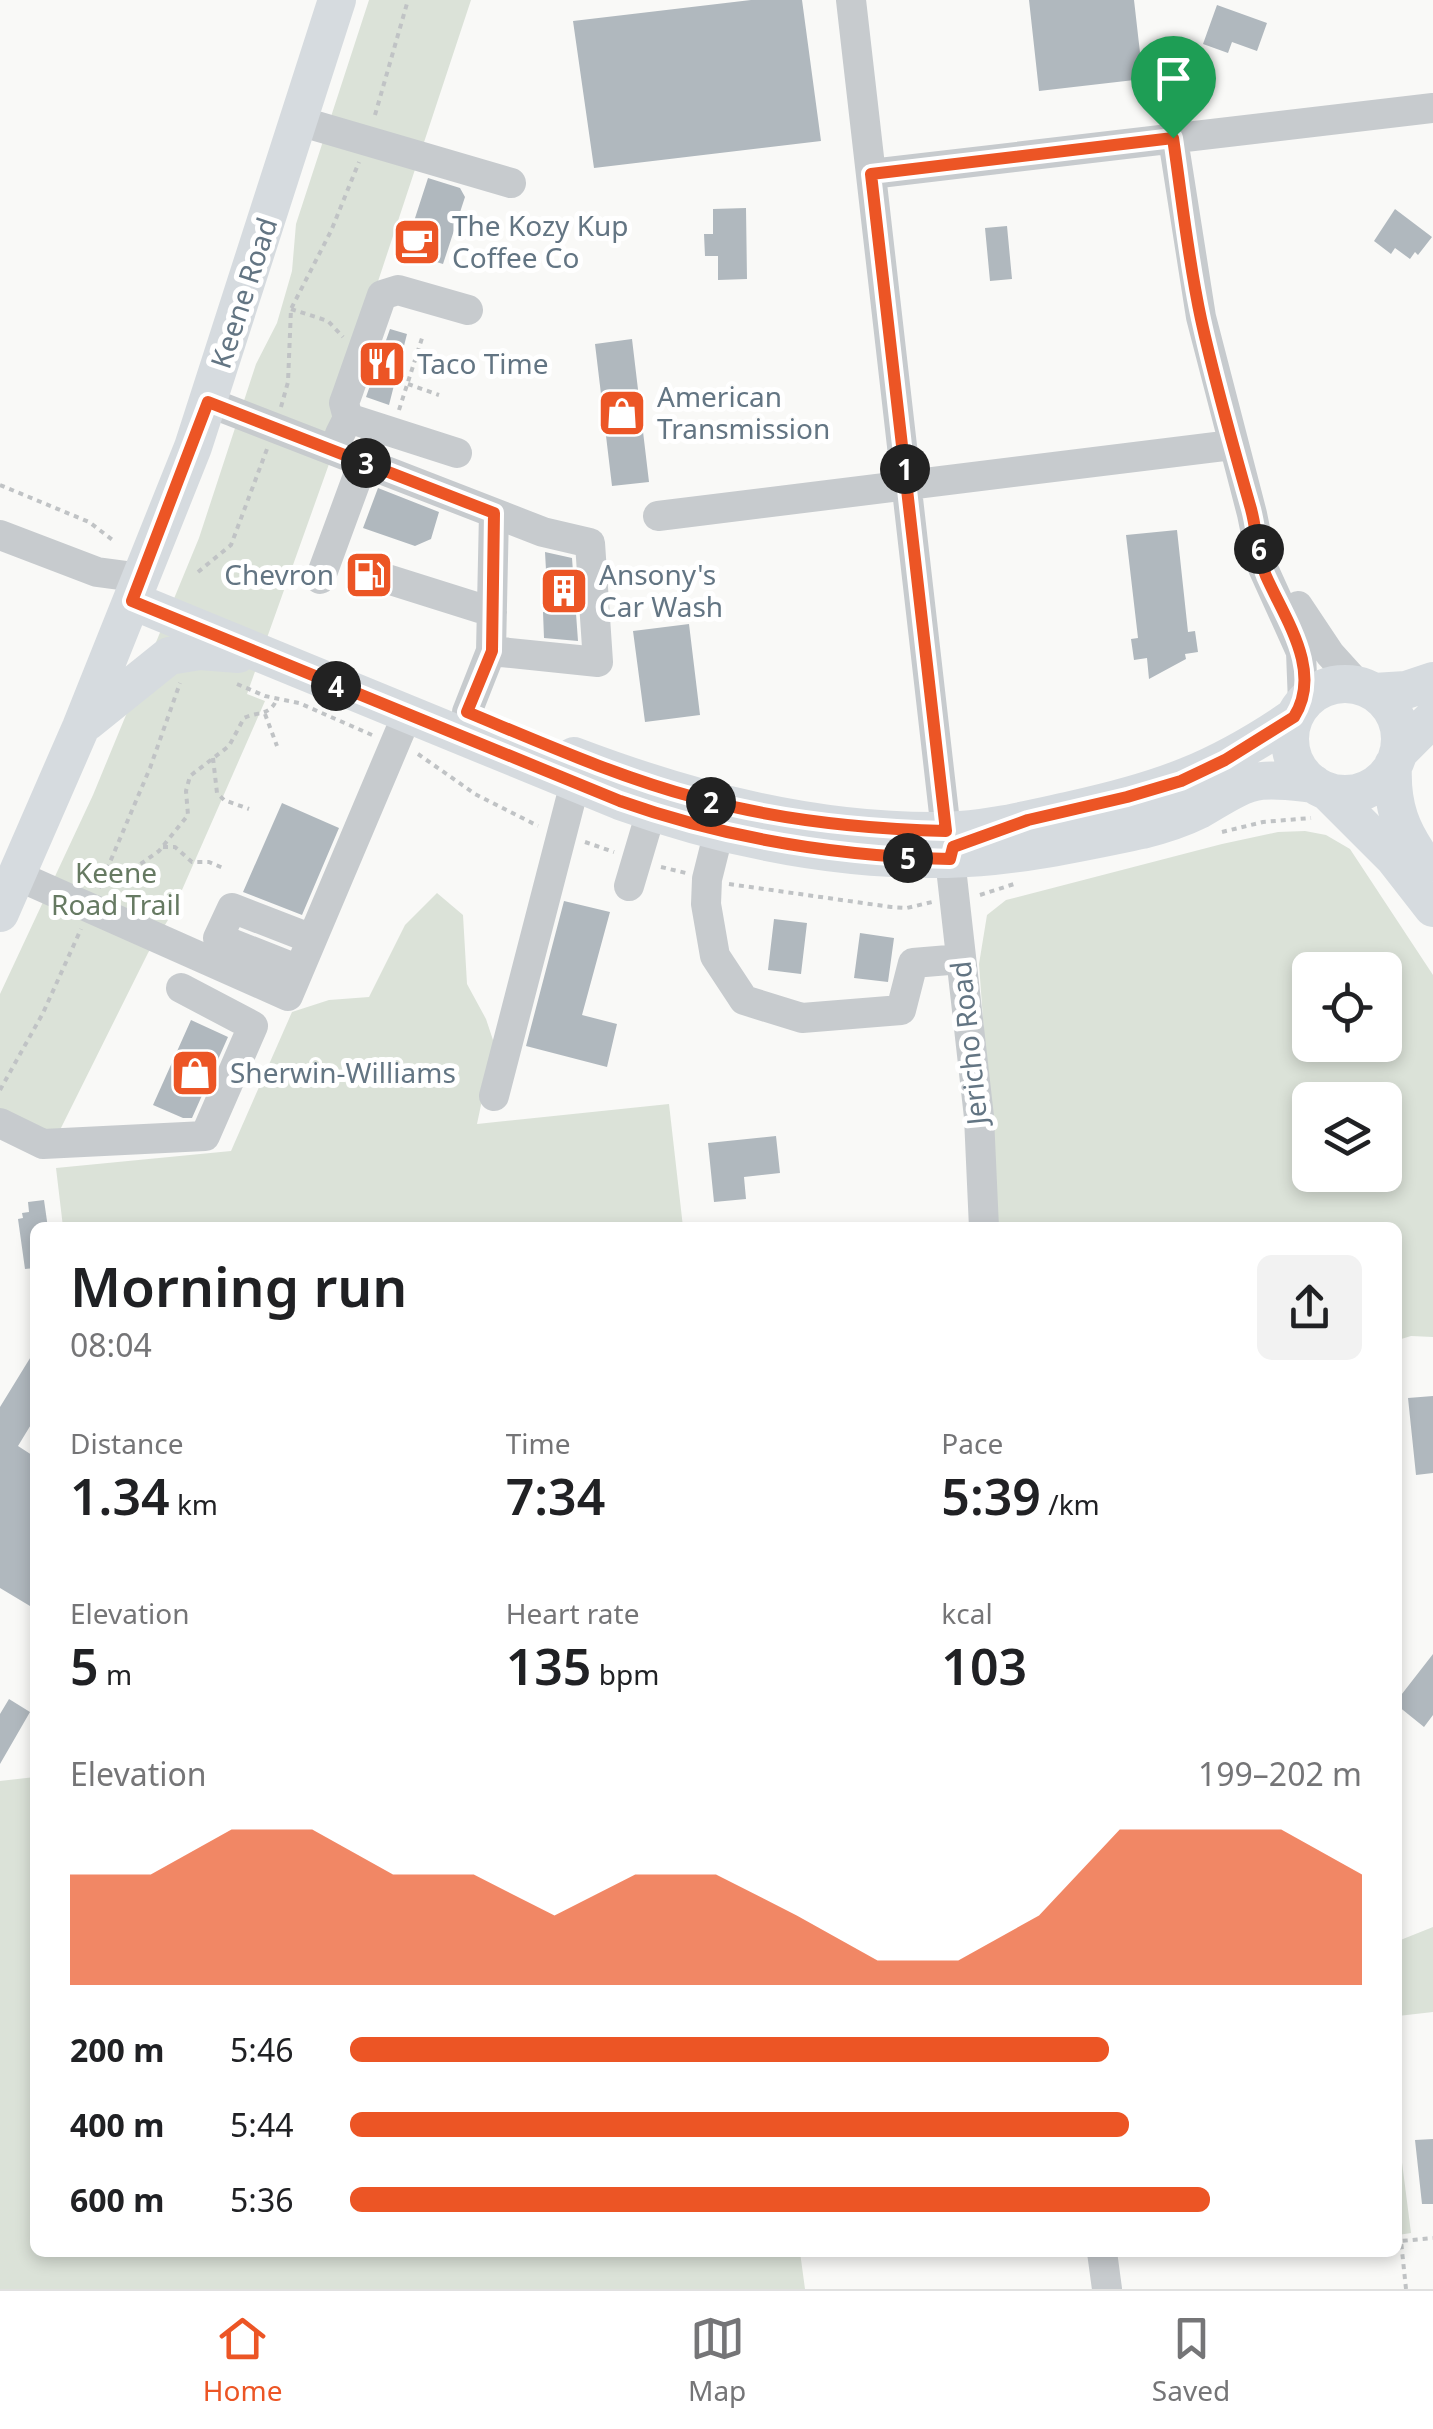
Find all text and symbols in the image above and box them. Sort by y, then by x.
pin [1131,36,1216,139]
icon: arrive [1146,51,1201,106]
place label: The Kozy Kup Coffee Co [452,206,629,276]
street label: Keene Road [201,212,285,373]
cafe icon: The Kozy Kup Coffee Co [391,216,443,268]
restaurant icon: Taco Time [356,338,408,390]
place label: Taco Time [417,344,548,382]
place label: American Transmission [657,377,830,447]
shop icon: American Transmission [596,387,648,439]
pin: 3 [341,438,391,488]
text: 3 [358,444,374,482]
pin: 1 [880,444,930,494]
text: 1 [897,450,913,488]
pin: 6 [1234,524,1284,574]
text: 6 [1251,530,1267,568]
fuel station icon: Chevron [343,549,395,601]
place label: Chevron [224,555,334,593]
place label: Ansony's Car Wash [599,555,723,625]
building icon: Ansony's Car Wash [538,565,590,617]
pin: 4 [311,661,361,711]
text: 4 [328,667,344,705]
pin: 2 [686,777,736,827]
text: 2 [703,783,719,821]
pin: 5 [883,833,933,883]
text: 5 [900,839,916,877]
park label: Keene Road Trail [51,853,181,923]
map controls [1292,952,1402,1192]
button: locate [1292,952,1402,1062]
street label: Jericho Road [941,959,996,1130]
shop icon: Sherwin-Williams [169,1047,221,1099]
place label: Sherwin-Williams [230,1053,456,1091]
button: layers [1292,1082,1402,1192]
text: Morning run [70,1248,407,1323]
button: share [1257,1255,1362,1360]
text: 08:04 [70,1323,152,1366]
text: Distance [70,1424,183,1462]
text: Time [506,1424,570,1462]
text: Pace [941,1424,1003,1462]
text: 1.34 [70,1462,170,1530]
text: 7:34 [506,1462,605,1530]
text: 5:39 [941,1462,1041,1530]
text: km [170,1485,218,1523]
text: /km [1041,1485,1100,1523]
text: Elevation [70,1594,190,1632]
text: Heart rate [506,1594,639,1632]
text: kcal [941,1594,993,1632]
text: 5 [70,1632,99,1700]
text: 135 [506,1632,591,1700]
text: 103 [941,1632,1027,1700]
text: m [99,1655,132,1693]
text: bpm [591,1655,659,1693]
text: Elevation [70,1752,207,1795]
text: 199–202 m [1198,1752,1362,1795]
text: 200 m [70,2028,164,2071]
text: 5:46 [230,2028,294,2071]
text: 400 m [70,2103,164,2146]
text: 5:44 [230,2103,294,2146]
text: 600 m [70,2178,164,2221]
text: 5:36 [230,2178,294,2221]
tab: Home [203,2311,282,2409]
tab: Map [688,2311,746,2409]
tab: Saved [1152,2311,1230,2409]

